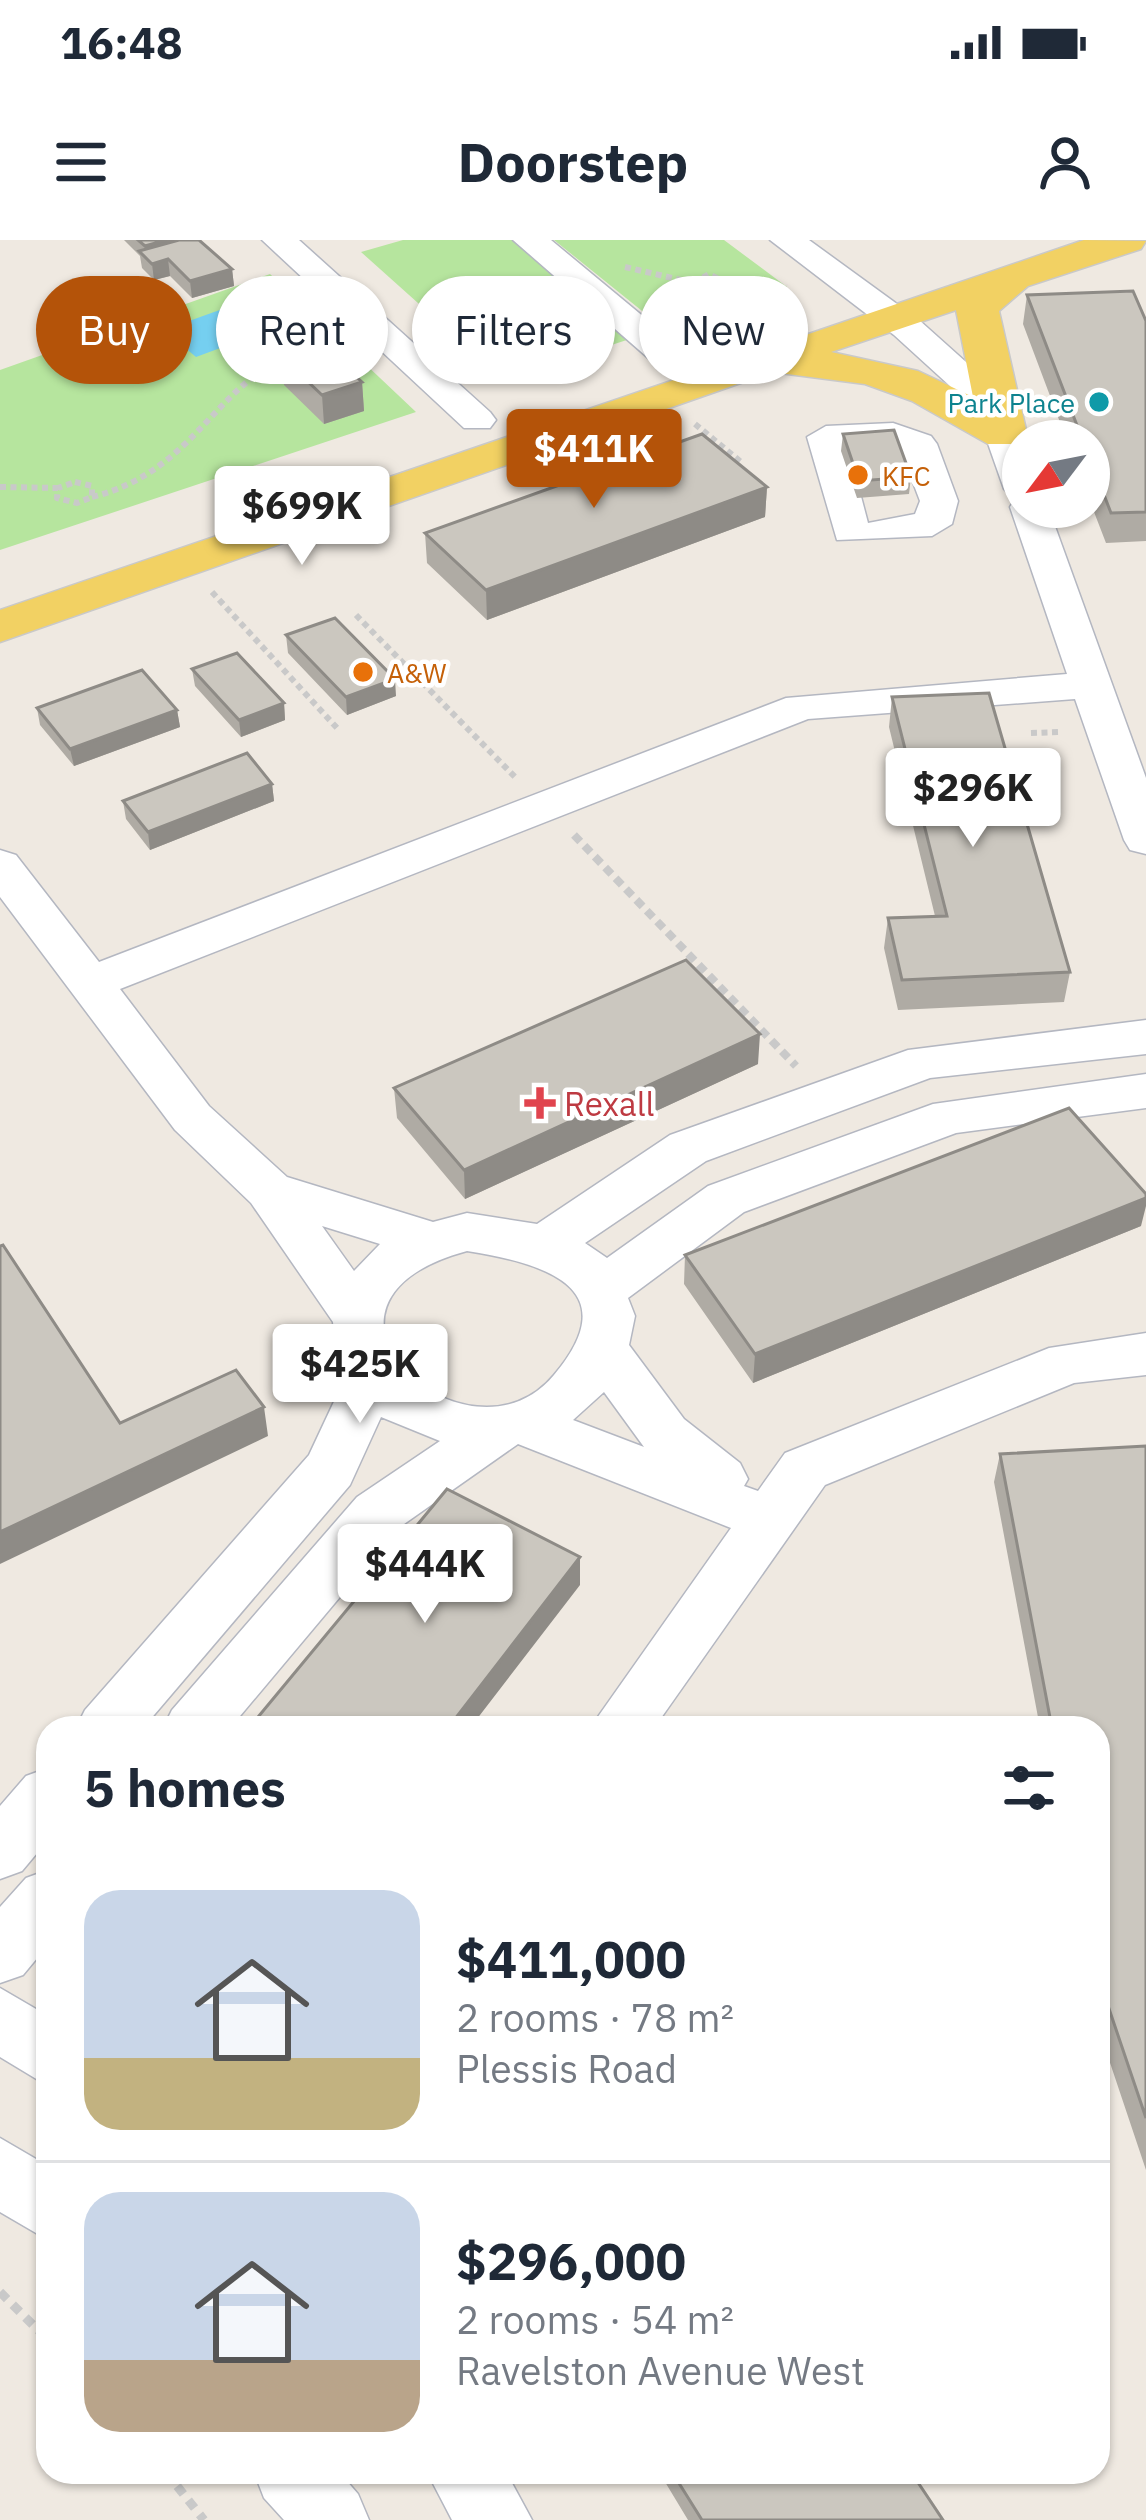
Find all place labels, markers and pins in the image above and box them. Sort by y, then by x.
place label: Park Place [948,385,1075,420]
marker: Park Place [1086,389,1112,415]
pin: $411K [510,409,678,511]
place label: KFC [882,458,931,493]
marker: KFC [845,462,871,488]
pin: $699K [218,466,386,568]
place label: A&W [387,655,447,690]
marker: A&W [350,659,376,685]
pin: $296K [889,748,1057,850]
place label: Rexall [564,1082,655,1125]
marker: Rexall [527,1090,553,1116]
pin: $425K [276,1324,444,1426]
pin: $444K [341,1524,509,1626]

